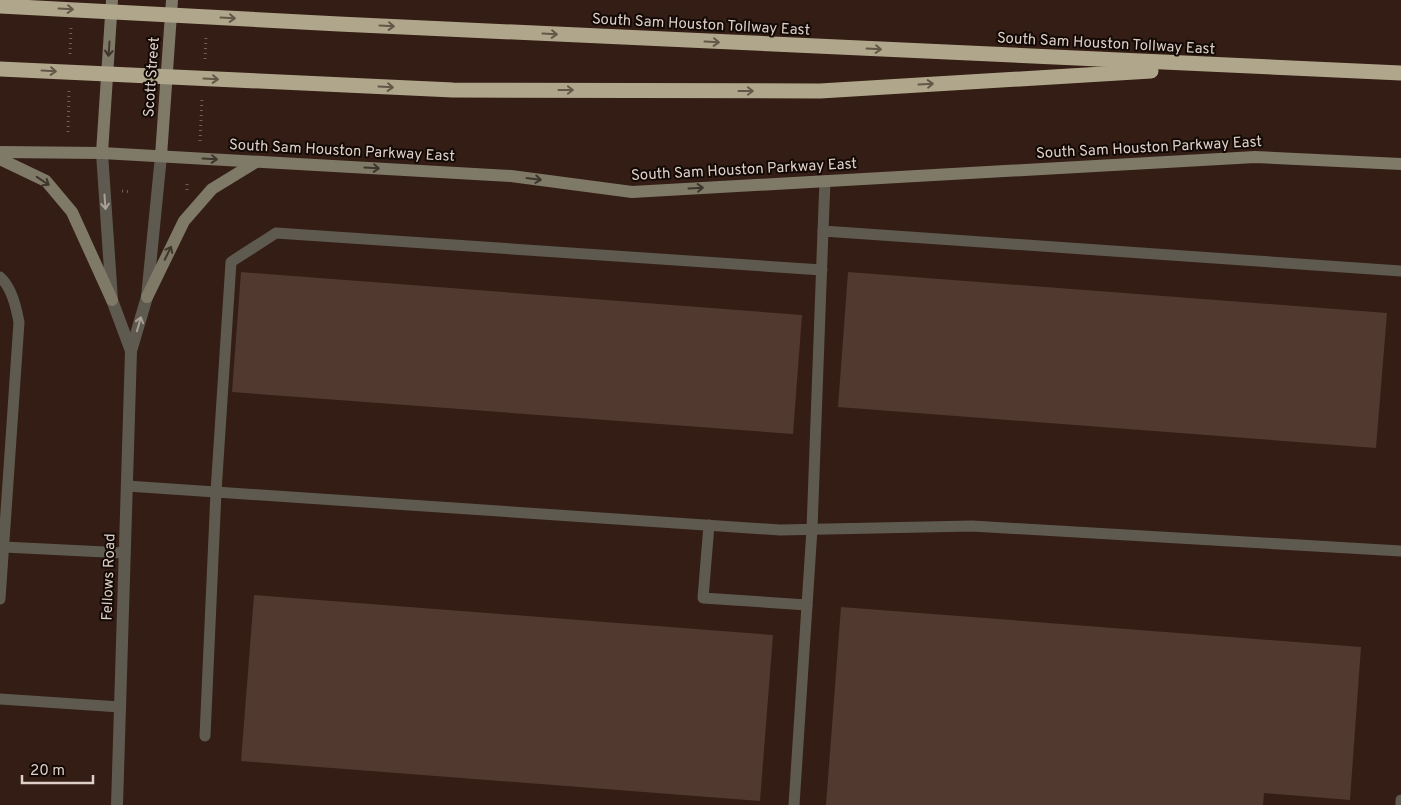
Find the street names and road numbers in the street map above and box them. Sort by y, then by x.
street label: South Sam Houston Tollway East [591,10,811,41]
street label: South Sam Houston Tollway East [996,29,1216,60]
street label: Scott Street [140,36,165,118]
street label: South Sam Houston Parkway East [1036,133,1263,164]
street label: South Sam Houston Parkway East [228,136,455,167]
street label: South Sam Houston Parkway East [631,155,858,186]
street label: Fellows Road [98,533,121,621]

